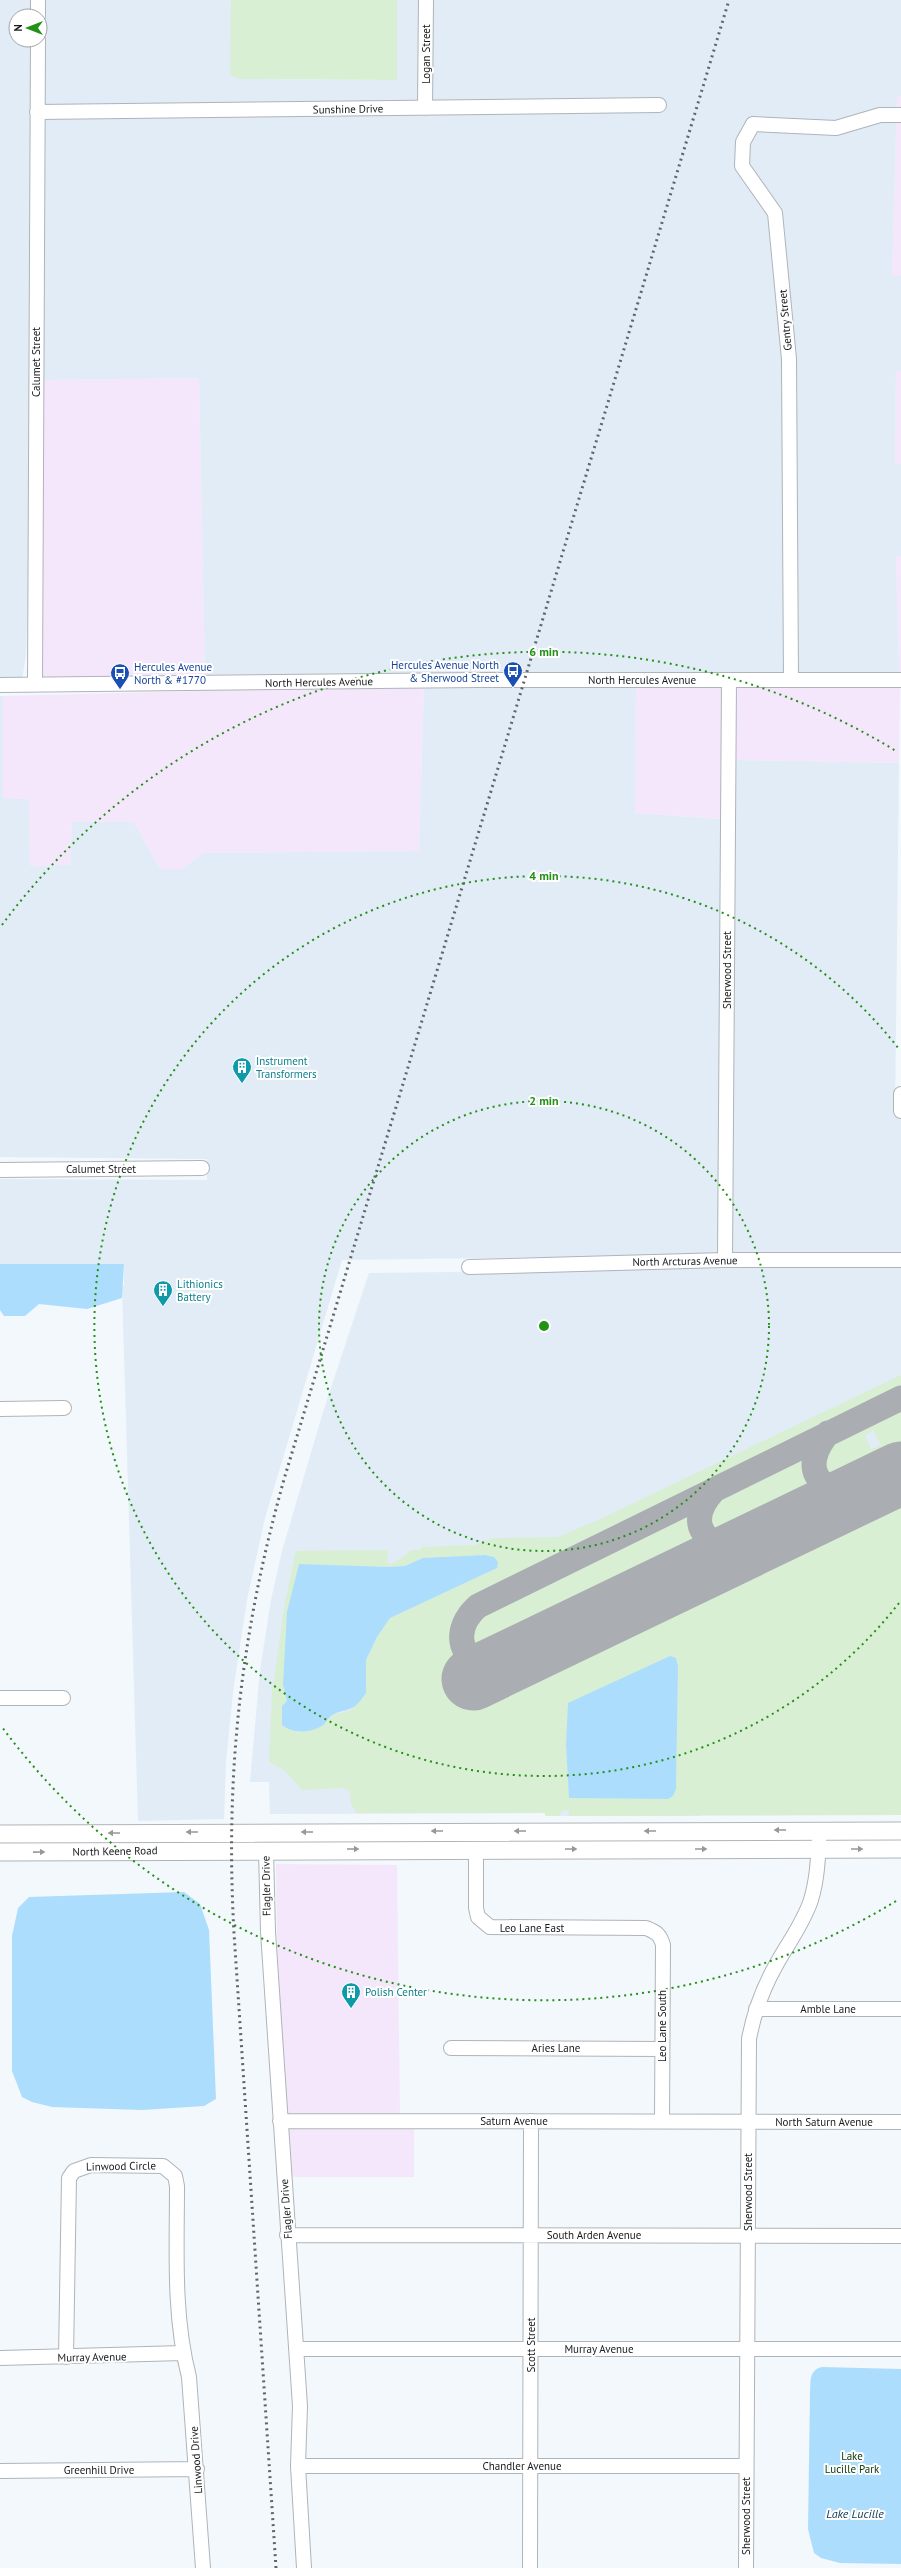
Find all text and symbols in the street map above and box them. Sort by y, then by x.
north arrow [8,8,48,48]
text: N [11,24,25,32]
street label: Logan Street [419,24,433,84]
street label: Sunshine Drive [313,101,384,117]
street label: Gentry Street [775,288,795,351]
street label: Calumet Street [29,327,43,397]
text: 6 min [529,644,559,659]
place label: Hercules Avenue North & Sherwood Street [391,658,499,685]
place label: Hercules Avenue North & #1770 [134,660,212,687]
bus stop icon: Hercules Avenue North & Sherwood Street [502,660,524,688]
bus stop icon: Hercules Avenue North & #1770 [109,662,131,690]
street label: North Hercules Avenue [588,673,696,687]
street label: North Hercules Avenue [265,674,374,690]
text: 4 min [529,868,559,883]
street label: Sherwood Street [720,931,734,1009]
place label: Instrument Transformers [256,1054,317,1081]
building icon: Instrument Transformers [231,1056,253,1084]
text: 2 min [529,1093,559,1108]
street label: Calumet Street [66,1162,136,1176]
street label: North Arcturas Avenue [632,1253,738,1269]
place label: Lithionics Battery [177,1277,223,1304]
building icon: Lithionics Battery [152,1279,174,1307]
centre of rings [537,1319,551,1333]
one-way arrow [773,1827,786,1833]
one-way arrow [430,1828,443,1834]
one-way arrow [513,1828,526,1834]
one-way arrow [643,1828,656,1834]
one-way arrow [185,1829,198,1835]
one-way arrow [300,1829,313,1835]
one-way arrow [107,1830,120,1836]
street label: North Keene Road [72,1843,158,1859]
one-way arrow [347,1846,360,1852]
one-way arrow [565,1846,578,1852]
one-way arrow [695,1846,708,1852]
one-way arrow [851,1846,864,1852]
one-way arrow [33,1849,46,1855]
street label: Flagler Drive [258,1855,274,1916]
street label: Leo Lane East [500,1921,565,1935]
building icon: Polish Center [340,1981,362,2009]
place label: Polish Center [365,1985,427,1999]
street label: Leo Lane South [655,1990,669,2062]
street label: Amble Lane [800,2002,856,2016]
street label: Aries Lane [532,2041,581,2055]
street label: Saturn Avenue [480,2114,548,2128]
street label: North Saturn Avenue [775,2115,873,2129]
street label: Sherwood Street [741,2153,755,2231]
street label: Linwood Circle [86,2158,157,2174]
street label: Flagler Drive [277,2178,295,2240]
street label: South Arden Avenue [547,2228,642,2242]
street label: Scott Street [524,2317,538,2372]
street label: Murray Avenue [564,2342,634,2356]
street label: Murray Avenue [57,2349,127,2365]
street label: Linwood Drive [187,2425,205,2494]
park label: Lake Lucille Park [825,2449,880,2476]
street label: Chandler Avenue [482,2459,562,2473]
street label: Greenhill Drive [64,2463,135,2477]
street label: Sherwood Street [739,2477,753,2555]
water label: Lake Lucille [826,2506,884,2521]

